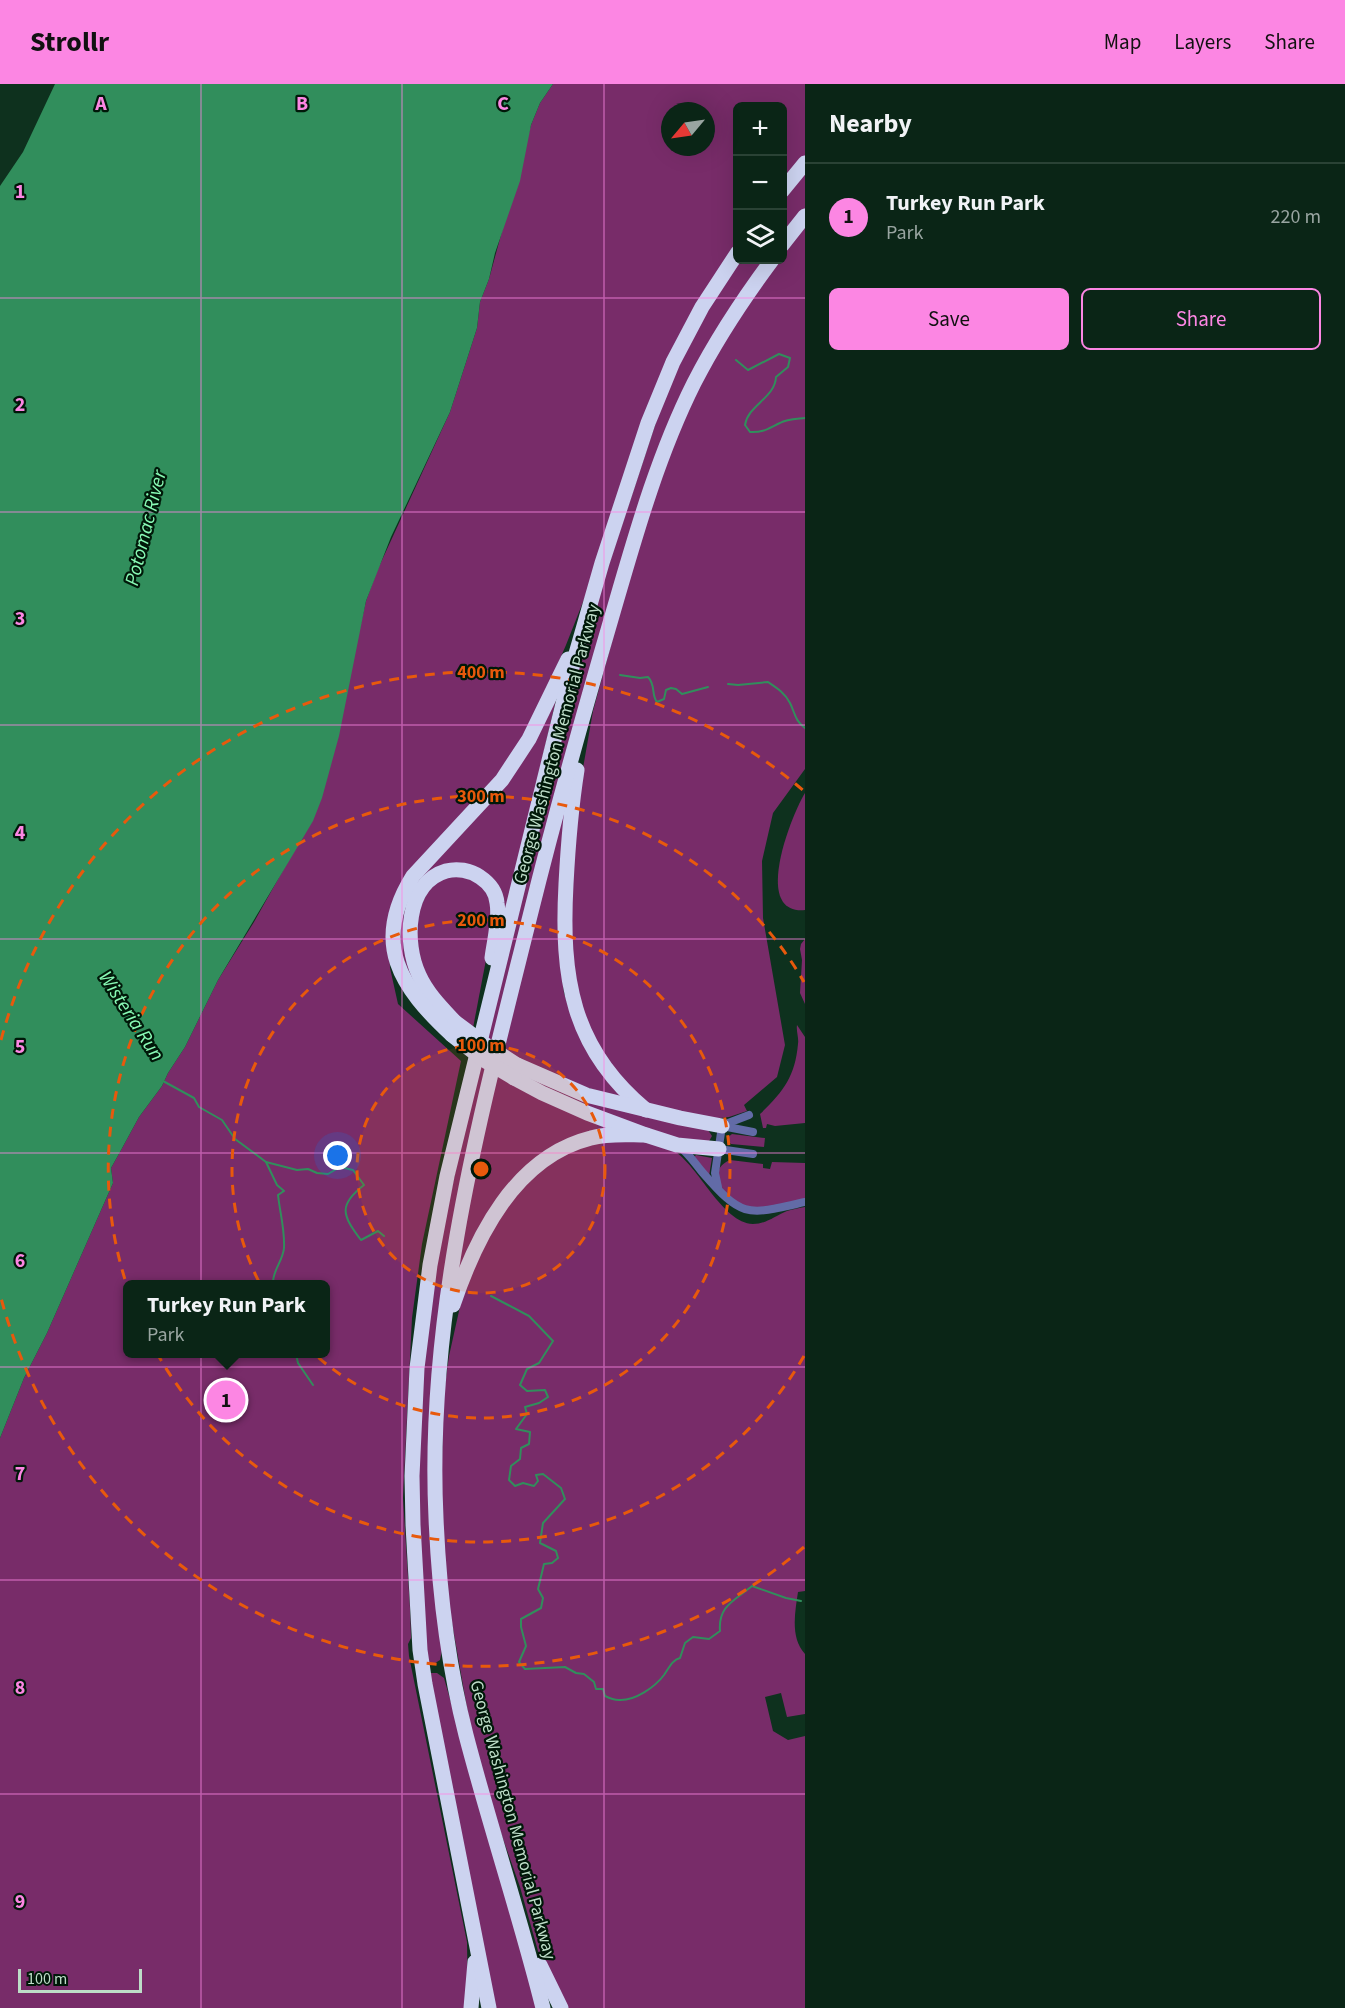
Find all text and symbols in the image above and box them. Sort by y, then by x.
text: Strollr [30,22,109,62]
text: Map [1104,27,1141,57]
text: Layers [1174,27,1231,57]
text: Share [1264,27,1315,57]
text: A [94,90,107,118]
text: B [296,90,308,118]
text: C [497,90,509,118]
north arrow [661,102,715,156]
map controls [733,102,787,264]
button: + [733,102,787,156]
text: Nearby [829,105,912,142]
button: − [733,156,787,210]
text: 1 [15,178,25,206]
text: Turkey Run Park [886,187,1045,219]
text: 1 [843,203,854,231]
text: 220 m [1271,203,1321,231]
button: layers [733,210,787,264]
text: Park [886,219,923,247]
button: Save [829,288,1069,350]
button: Share [1081,288,1321,350]
text: 2 [15,391,25,419]
water label: Potomac River [118,466,174,589]
street label: George Washington Memorial Parkway [508,601,607,887]
text: 3 [15,605,25,633]
text: 400 m [457,660,505,685]
text: 300 m [457,784,505,809]
text: 4 [15,819,26,847]
text: 200 m [457,908,505,933]
water label: Wisteria Run [91,966,171,1066]
text: 5 [15,1033,25,1061]
text: 100 m [457,1033,505,1058]
your location [323,1141,352,1170]
centre of rings [471,1159,491,1179]
text: 6 [15,1247,25,1275]
popup [123,1280,330,1358]
text: Turkey Run Park [147,1289,306,1321]
text: Park [147,1321,184,1349]
pin: 1 [206,1378,246,1422]
text: 7 [15,1460,25,1488]
text: 8 [15,1674,25,1702]
street label: George Washington Memorial Parkway [464,1677,563,1963]
text: 9 [15,1888,25,1916]
scale bar [18,1966,142,1994]
text: 100 m [27,1968,67,1990]

